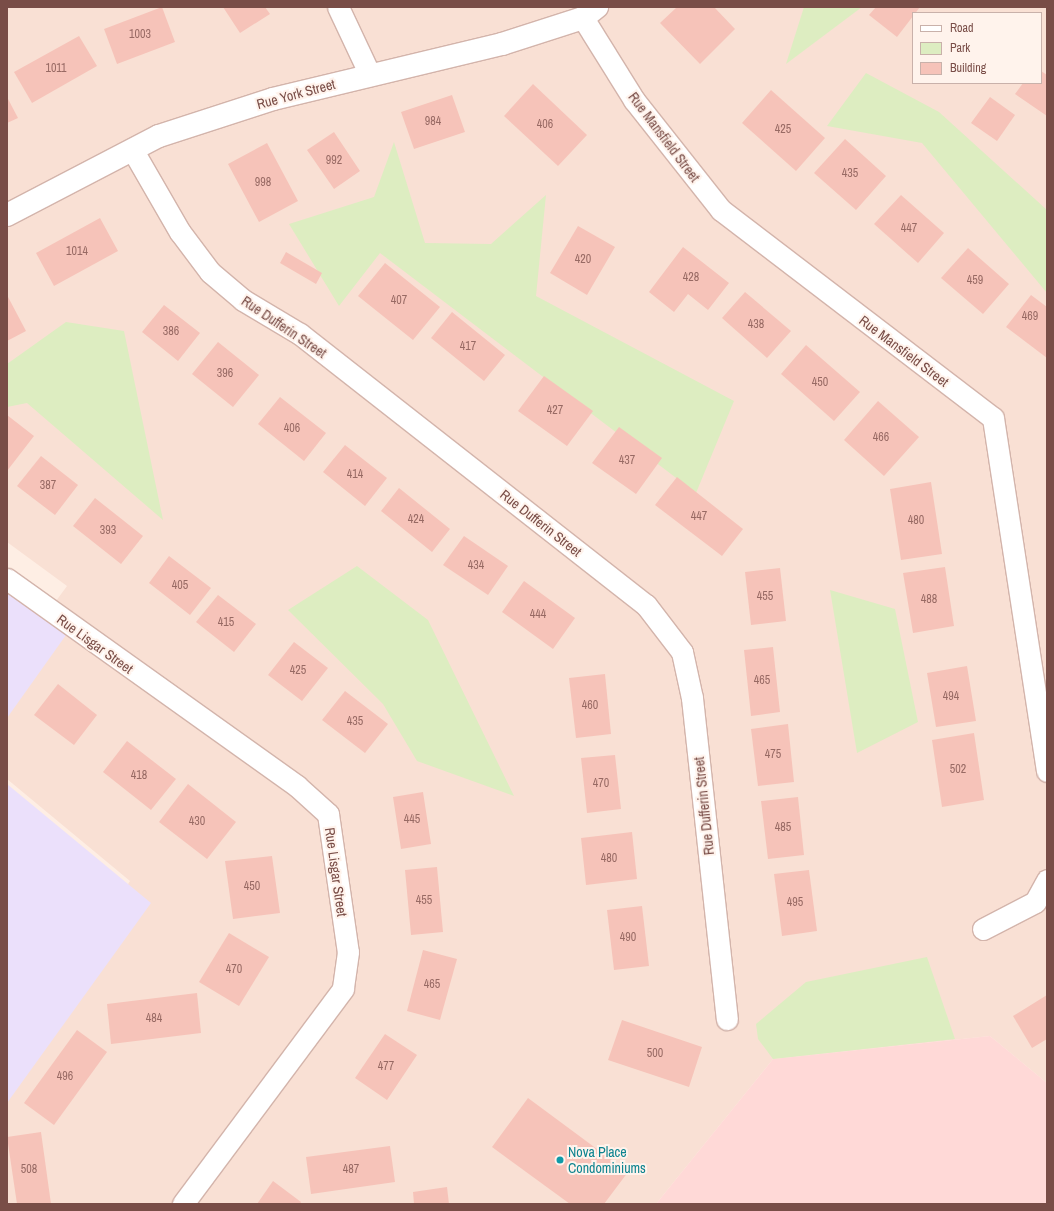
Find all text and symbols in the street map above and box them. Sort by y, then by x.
legend [912,12,1042,84]
text: Road [950,20,974,36]
house number: 1003 [129,28,151,42]
text: Park [950,40,970,56]
text: Building [950,60,986,76]
house number: 1011 [45,62,67,76]
street label: Rue York Street [255,75,337,113]
street label: Rue Mansfield Street [625,89,703,185]
house number: 984 [425,115,441,129]
house number: 406 [537,118,553,132]
house number: 425 [775,123,791,137]
house number: 992 [326,154,342,168]
house number: 435 [842,167,858,181]
house number: 998 [255,176,271,190]
house number: 447 [901,222,917,236]
house number: 1014 [66,245,88,259]
house number: 420 [575,253,591,267]
house number: 428 [683,271,699,285]
house number: 459 [967,274,983,288]
street label: Rue Dufferin Street [238,292,330,362]
house number: 407 [391,294,407,308]
house number: 469 [1022,310,1038,324]
street label: Rue Mansfield Street [856,312,952,390]
house number: 438 [748,318,764,332]
house number: 386 [163,325,179,339]
house number: 417 [460,340,476,354]
house number: 396 [217,367,233,381]
house number: 450 [812,376,828,390]
house number: 427 [547,404,563,418]
house number: 406 [284,422,300,436]
house number: 466 [873,431,889,445]
house number: 437 [619,454,635,468]
house number: 414 [347,468,363,482]
house number: 387 [40,479,56,493]
street label: Rue Dufferin Street [497,486,585,560]
house number: 447 [691,510,707,524]
house number: 424 [408,513,424,527]
house number: 480 [908,514,924,528]
house number: 393 [100,524,116,538]
house number: 434 [468,559,484,573]
house number: 405 [172,579,188,593]
house number: 455 [757,590,773,604]
house number: 488 [921,593,937,607]
house number: 444 [530,608,546,622]
street label: Rue Lisgar Street [54,611,136,677]
house number: 415 [218,616,234,630]
house number: 425 [290,664,306,678]
house number: 465 [754,674,770,688]
house number: 494 [943,690,959,704]
house number: 460 [582,699,598,713]
house number: 435 [347,715,363,729]
house number: 475 [765,748,781,762]
street label: Rue Dufferin Street [690,756,718,856]
house number: 502 [950,763,966,777]
house number: 418 [131,769,147,783]
house number: 470 [593,777,609,791]
house number: 445 [404,813,420,827]
house number: 430 [189,815,205,829]
house number: 485 [775,821,791,835]
street label: Rue Lisgar Street [321,826,351,918]
house number: 480 [601,852,617,866]
house number: 450 [244,880,260,894]
house number: 455 [416,894,432,908]
house number: 495 [787,896,803,910]
house number: 490 [620,931,636,945]
house number: 470 [226,963,242,977]
house number: 465 [424,978,440,992]
house number: 484 [146,1012,162,1026]
house number: 500 [647,1047,663,1061]
house number: 477 [378,1060,394,1074]
house number: 496 [57,1070,73,1084]
place label: Nova Place Condominiums [568,1144,646,1176]
marker: Nova Place Condominiums [555,1155,565,1165]
house number: 508 [21,1163,37,1177]
house number: 487 [343,1163,359,1177]

